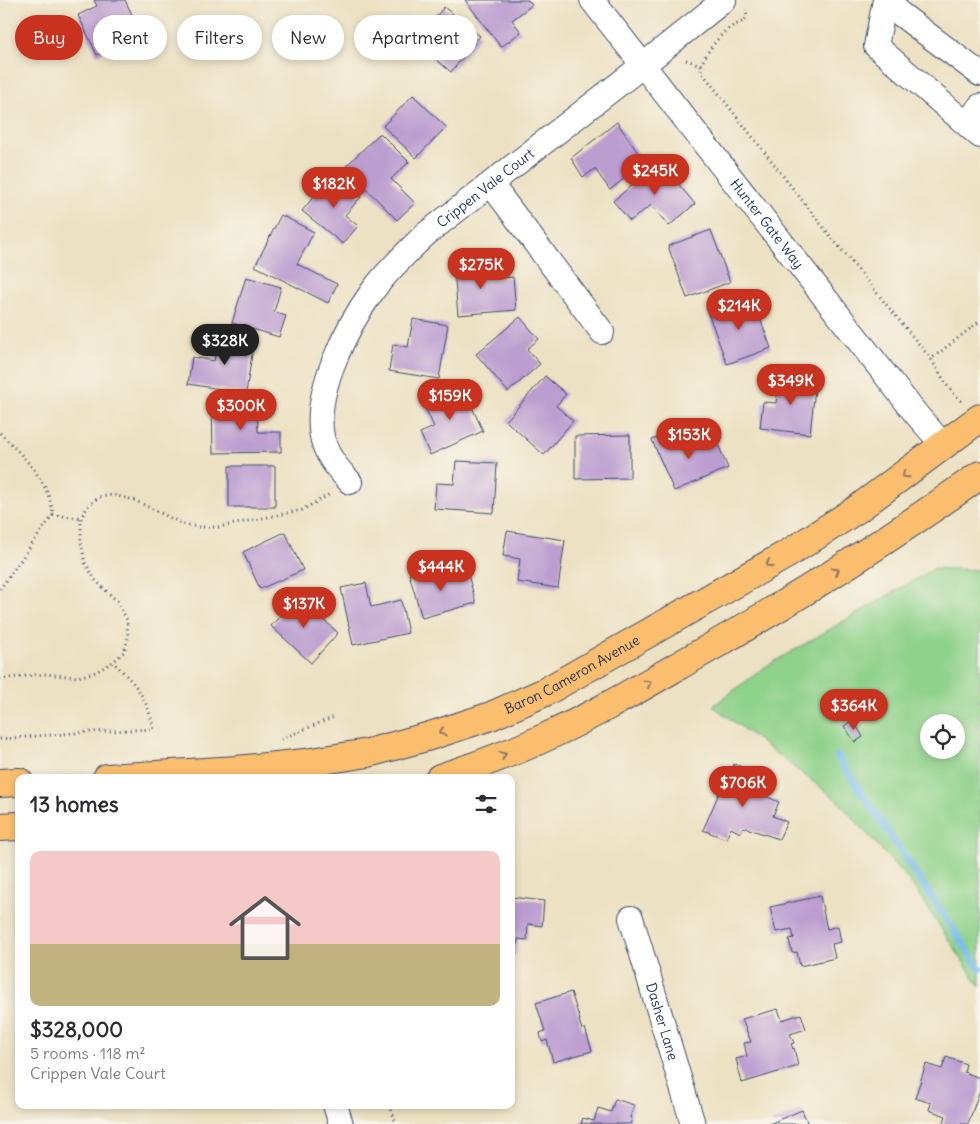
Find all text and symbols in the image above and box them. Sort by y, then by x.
chip: Buy [15,15,83,60]
chip: Rent [93,15,167,60]
chip: Filters [177,15,262,60]
chip: New [272,15,344,60]
chip: Apartment [354,15,477,60]
street label: Crippen Vale Court [433,144,538,231]
pin: $245K [620,154,690,196]
text: $245K [632,160,678,180]
pin: $182K [299,166,369,209]
text: $182K [313,173,355,193]
street label: Hunter Gate Way [726,175,808,272]
pin: $275K [446,248,516,290]
text: $275K [459,254,503,274]
pin: $214K [704,288,774,331]
text: $214K [717,295,761,315]
pin: $328K [190,324,260,366]
text: $328K [202,330,248,350]
pin: $349K [756,364,826,406]
text: $349K [768,370,814,390]
pin: $159K [415,378,485,421]
text: $159K [428,385,472,405]
pin: $300K [206,388,276,431]
text: $300K [217,395,265,415]
pin: $153K [654,418,724,460]
text: $153K [667,424,711,444]
one-way arrow [901,469,911,478]
pin: $444K [406,550,476,592]
text: $444K [418,556,464,576]
one-way arrow [766,558,775,568]
one-way arrow [831,568,840,578]
pin: $137K [269,586,339,629]
text: $137K [283,593,325,613]
street label: Baron Cameron Avenue [502,631,643,718]
one-way arrow [643,680,652,690]
pin: $364K [819,688,889,731]
text: $364K [831,695,877,715]
map controls [920,714,965,759]
button: locate [920,714,965,759]
one-way arrow [438,726,447,736]
one-way arrow [498,751,506,761]
pin: $706K [708,766,778,808]
text: $706K [720,772,766,792]
icon: filters [472,790,500,818]
text: 13 homes [30,791,118,818]
icon: home [220,883,310,973]
street label: Dasher Lane [642,980,682,1062]
text: $328,000 [30,1016,123,1043]
text: 5 rooms · 118 m² [30,1043,146,1063]
text: Crippen Vale Court [30,1063,166,1083]

